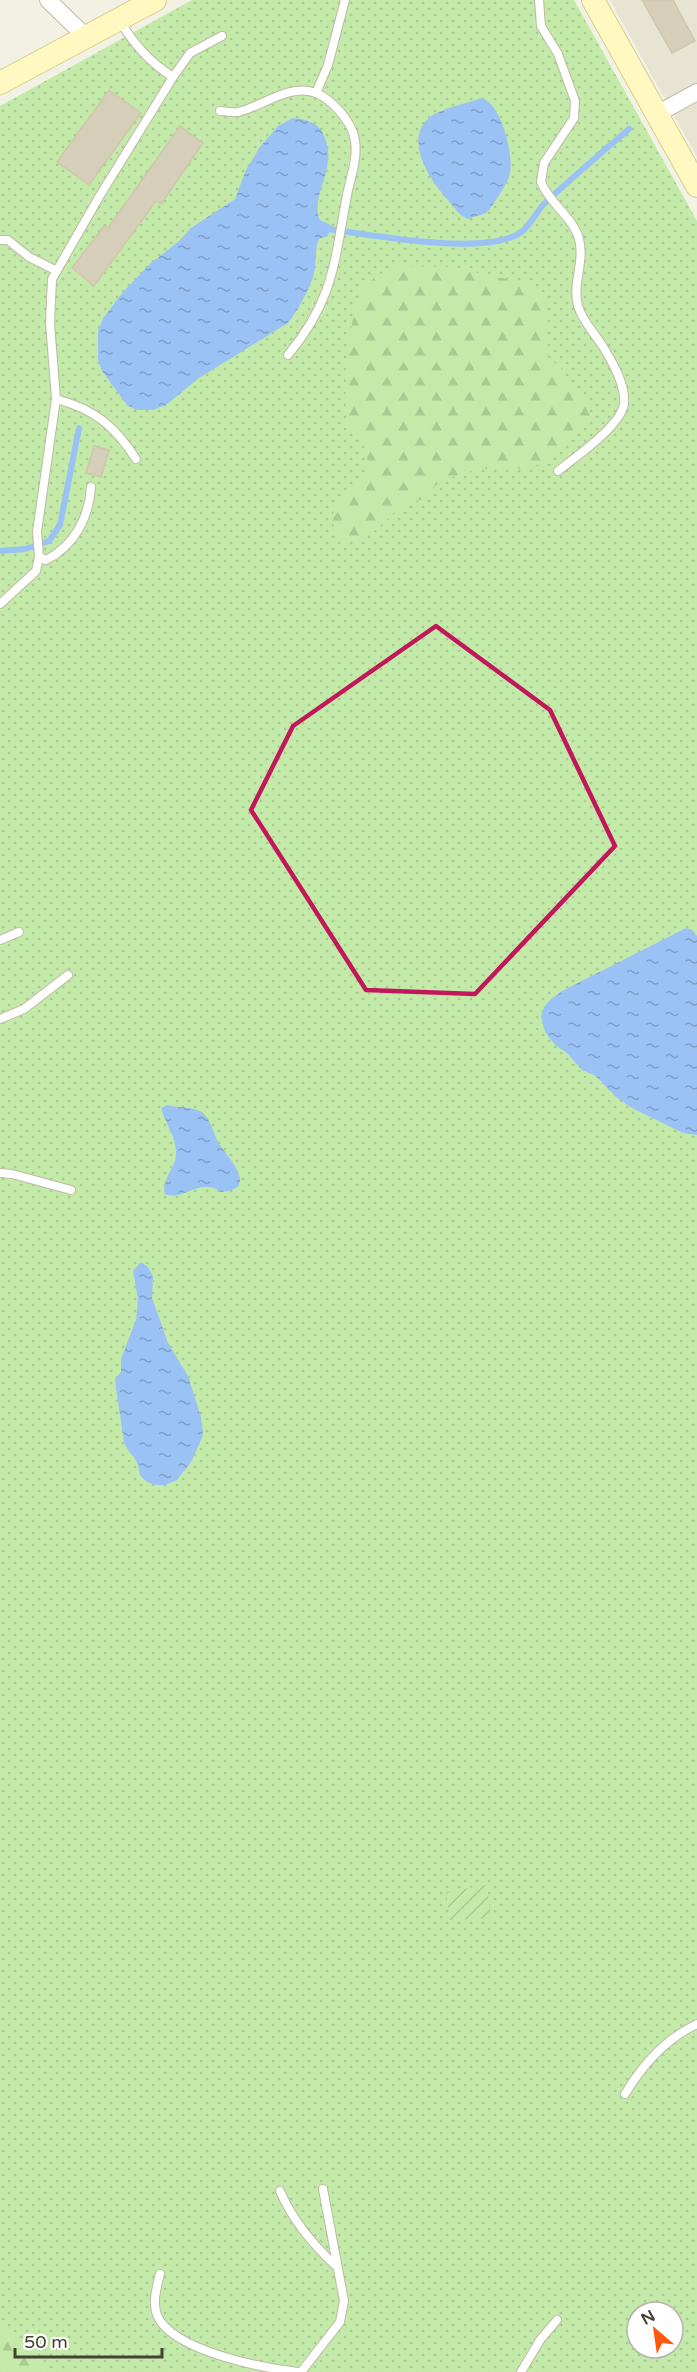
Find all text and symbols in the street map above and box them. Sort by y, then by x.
north arrow [625,2300,685,2360]
text: N [638,2306,659,2330]
scale bar [15,2321,162,2359]
text: 50 m [24,2331,68,2353]

